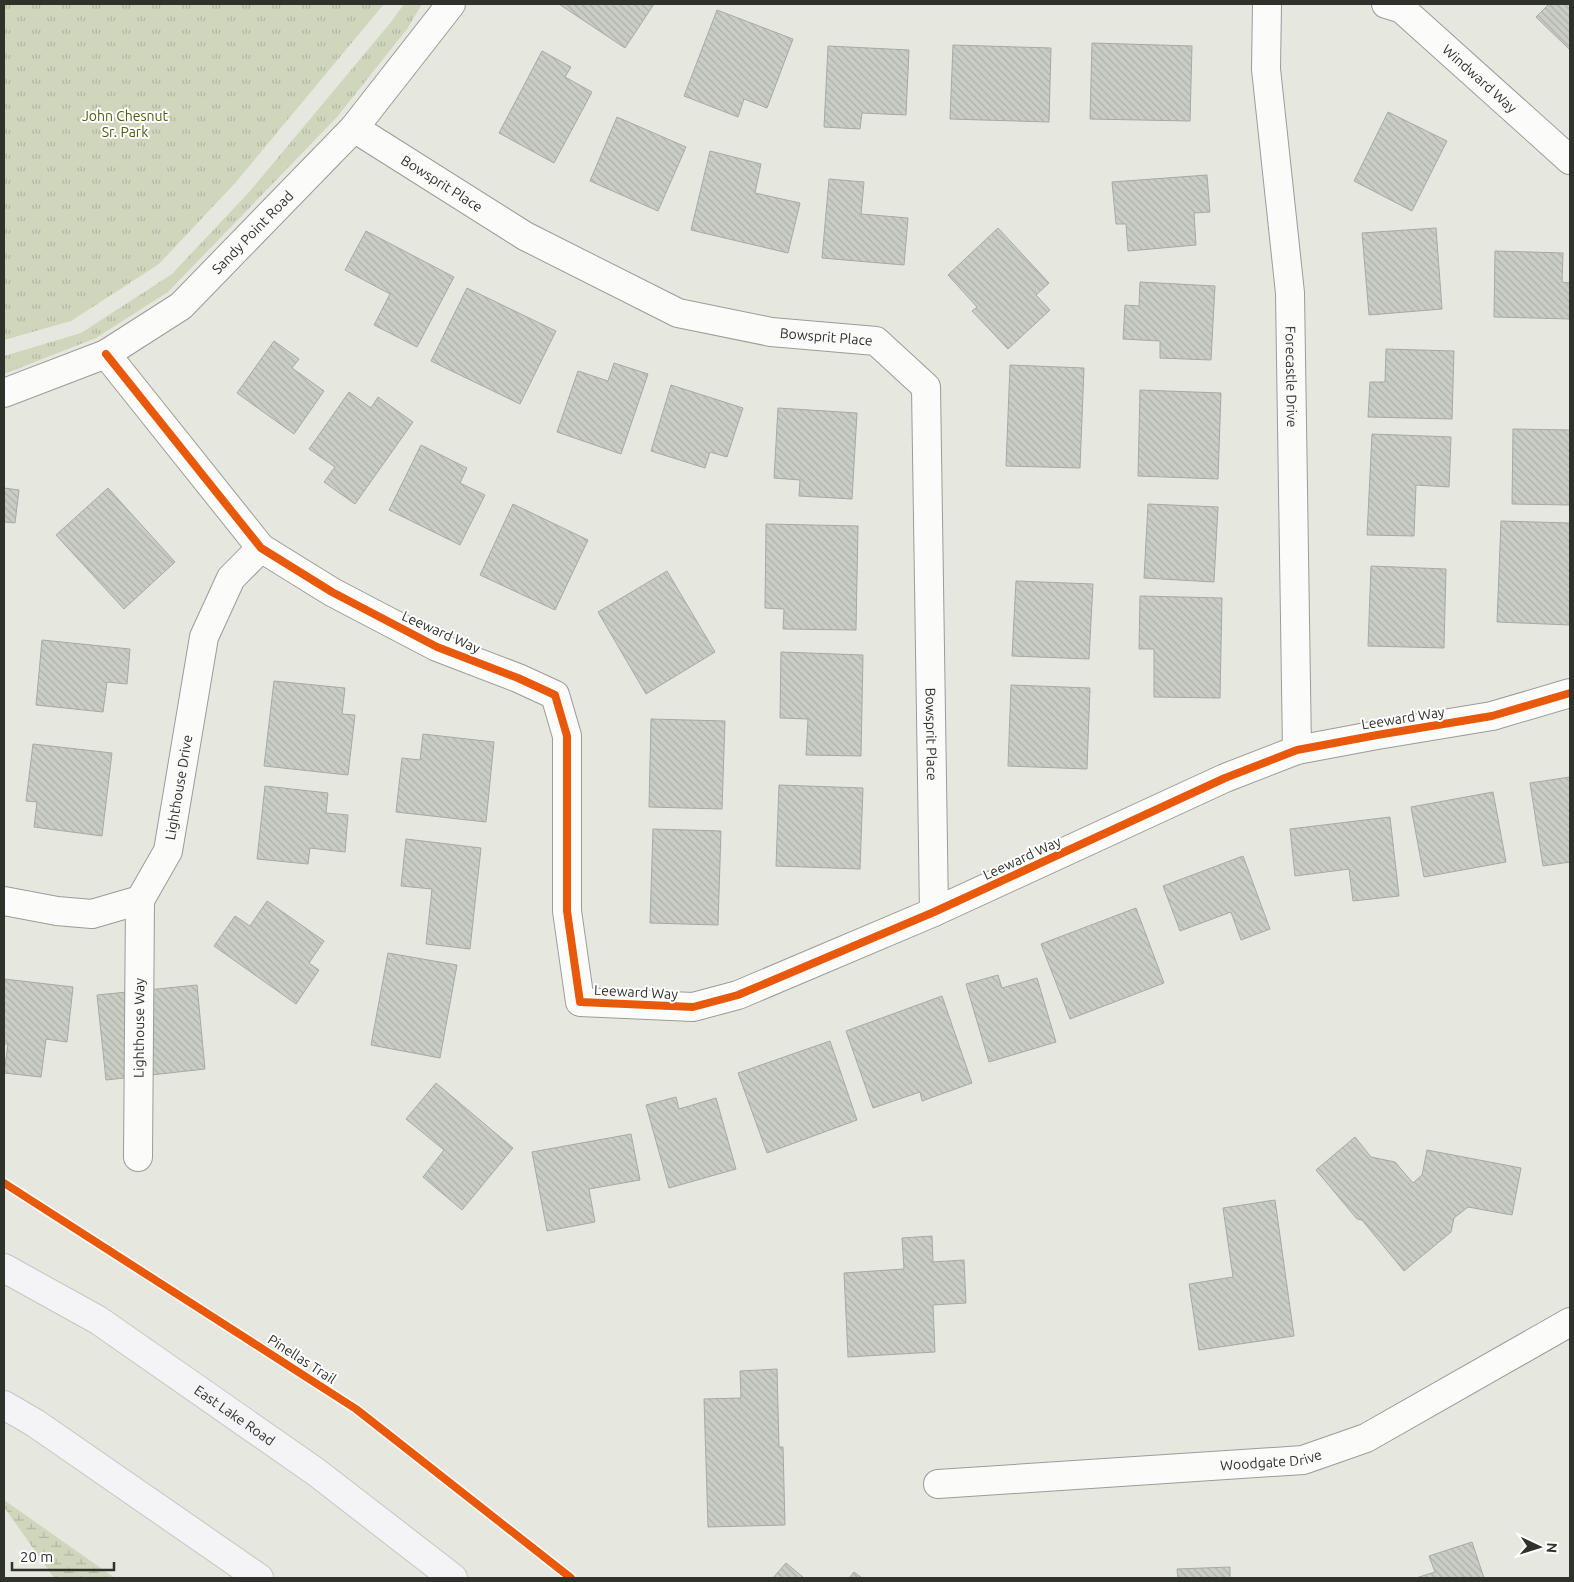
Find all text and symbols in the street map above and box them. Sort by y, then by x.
street label: Windward Way [1439,41,1520,116]
park label: John Chesnut Sr. Park [82,108,169,140]
street label: Bowsprit Place [398,152,486,215]
street label: Sandy Point Road [209,187,297,277]
street label: Bowsprit Place [779,325,873,349]
street label: Forecastle Drive [1283,326,1300,428]
street label: Leeward Way [399,608,483,656]
street label: Bowsprit Place [923,687,940,781]
street label: Leeward Way [1360,703,1446,732]
street label: Lighthouse Drive [162,734,195,841]
street label: Leeward Way [981,833,1064,883]
street label: Lighthouse Way [131,978,147,1078]
street label: Leeward Way [594,982,679,1002]
street label: Pinellas Trail [265,1331,339,1387]
street label: East Lake Road [191,1382,278,1449]
street label: Woodgate Drive [1220,1446,1324,1473]
north arrow [1514,1522,1564,1572]
scale bar [12,1540,115,1572]
text: N [1544,1542,1560,1554]
text: 20 m [20,1548,53,1565]

